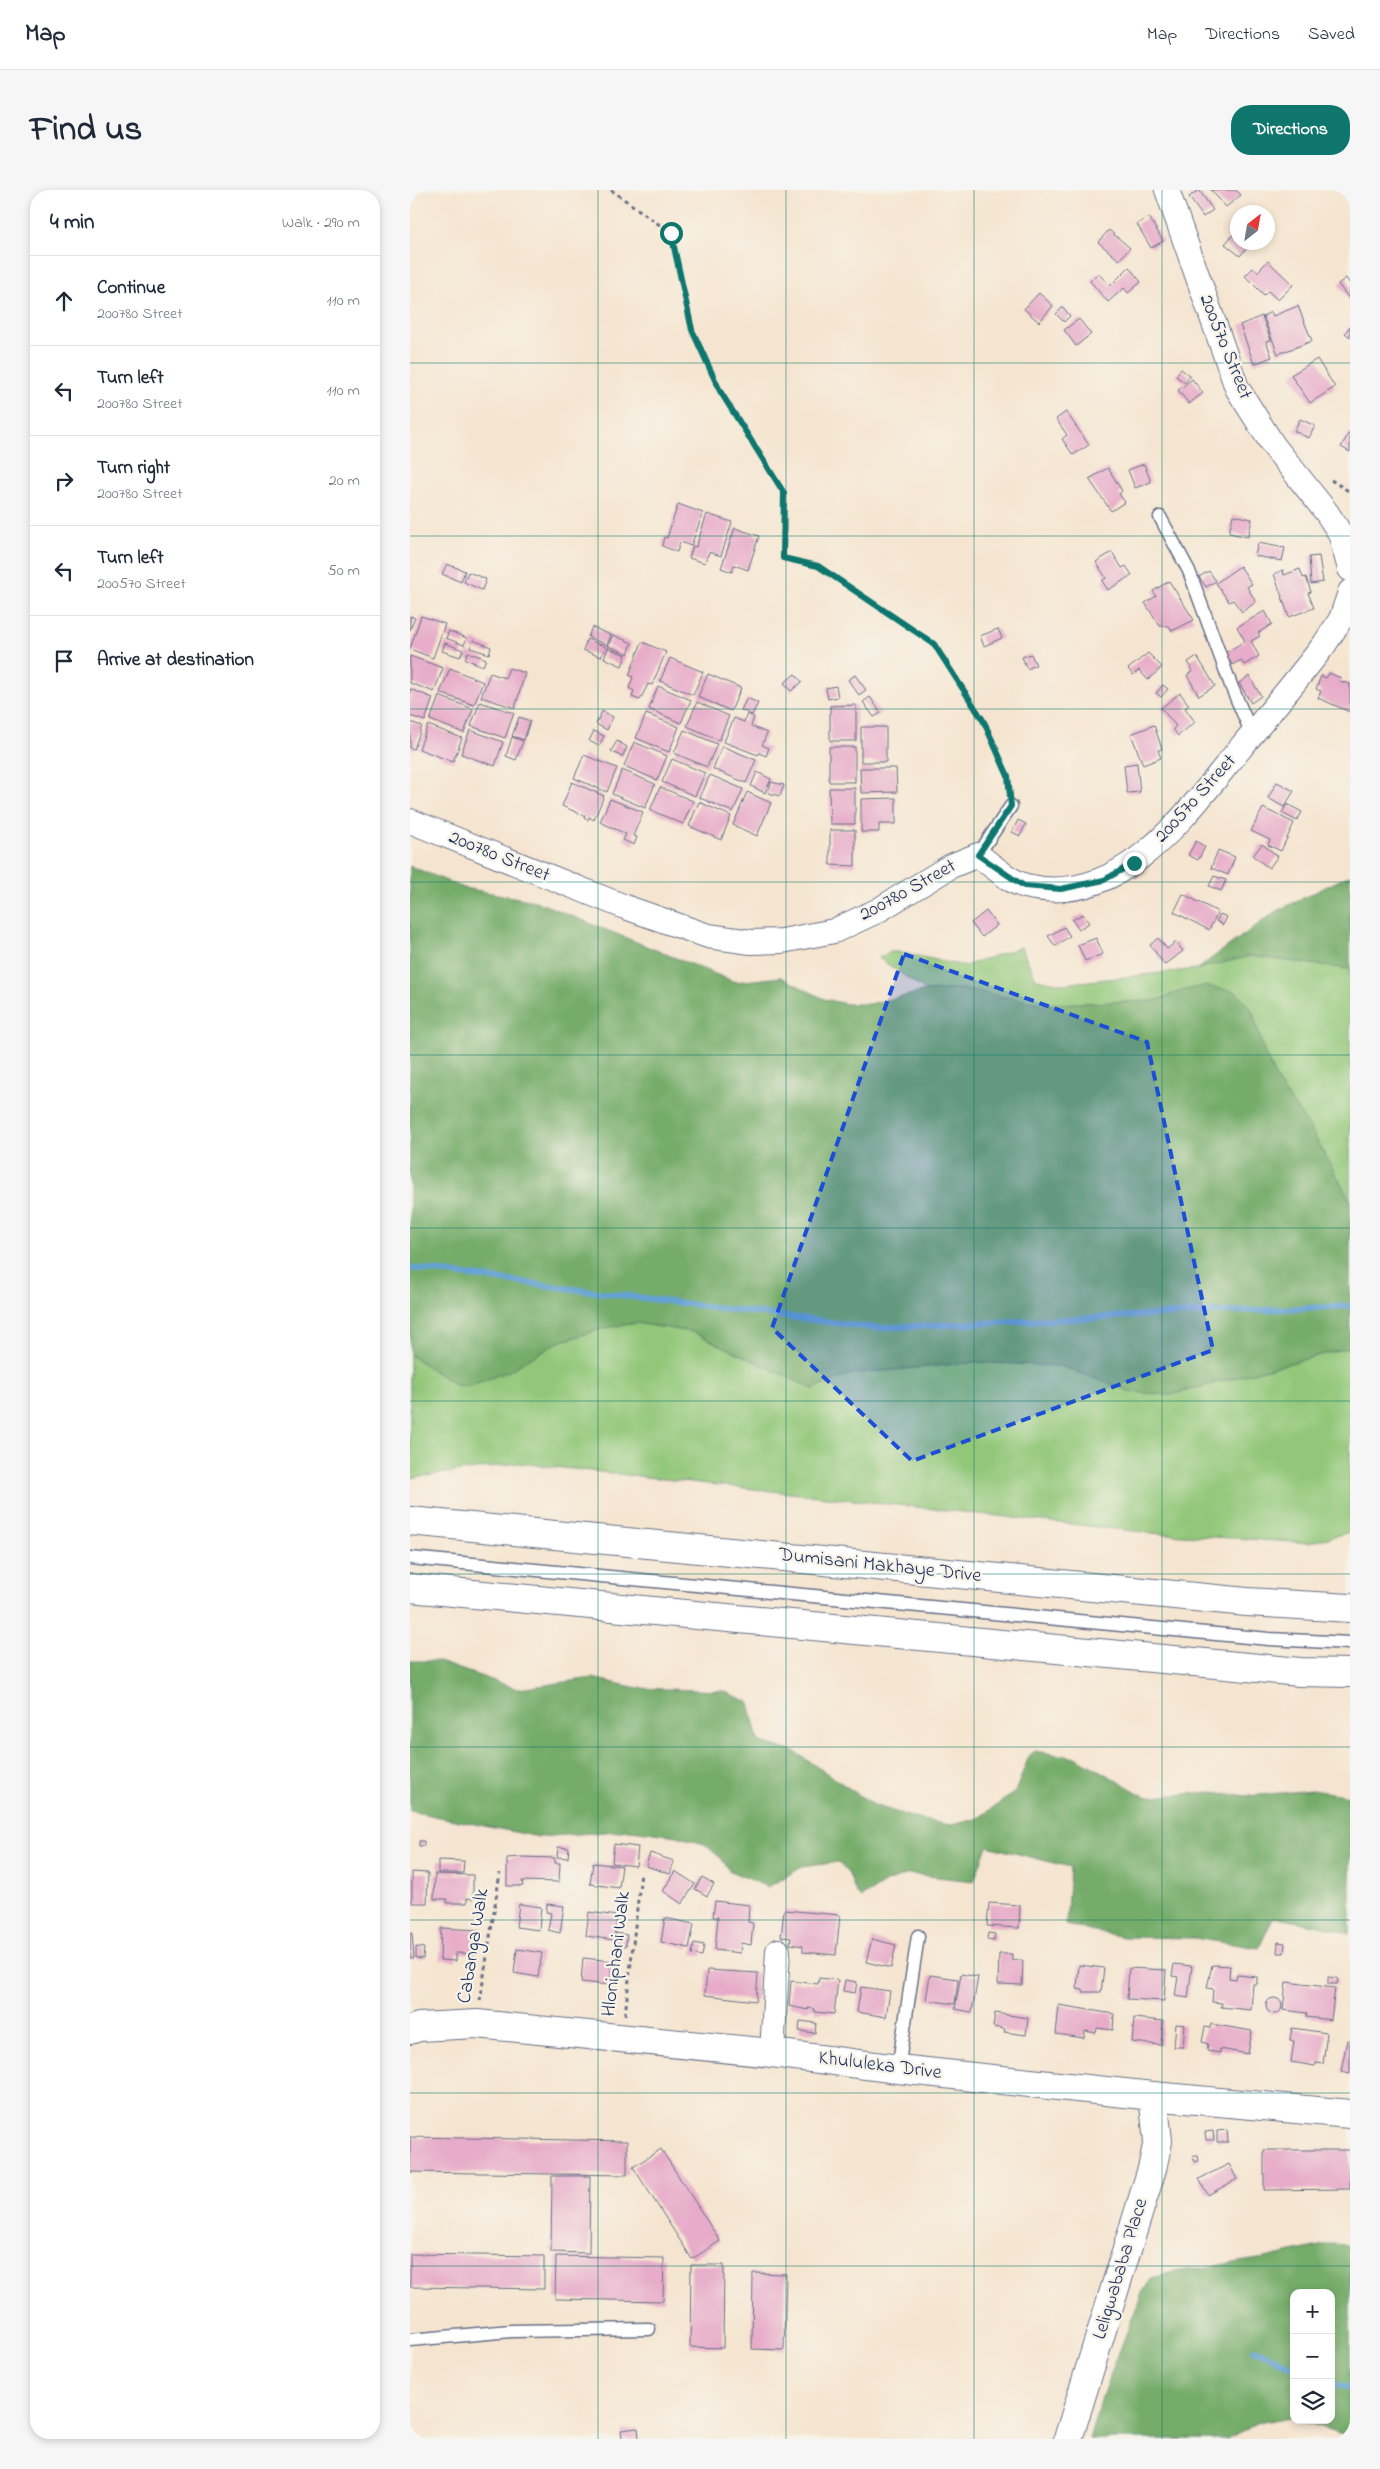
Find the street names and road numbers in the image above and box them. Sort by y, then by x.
street label: 200570 Street [1191,290,1259,404]
street label: 200570 Street [1148,748,1244,850]
street label: 200780 Street [444,824,554,891]
street label: 200780 Street [854,852,962,930]
street label: Dumisani Makhaye Drive [776,1541,983,1591]
street label: Cabanga Walk [451,1886,498,2006]
street label: Hloniphani Walk [595,1889,639,2018]
street label: Khululeka Drive [817,2044,943,2088]
street label: Leligwababa Place [1086,2195,1157,2344]

